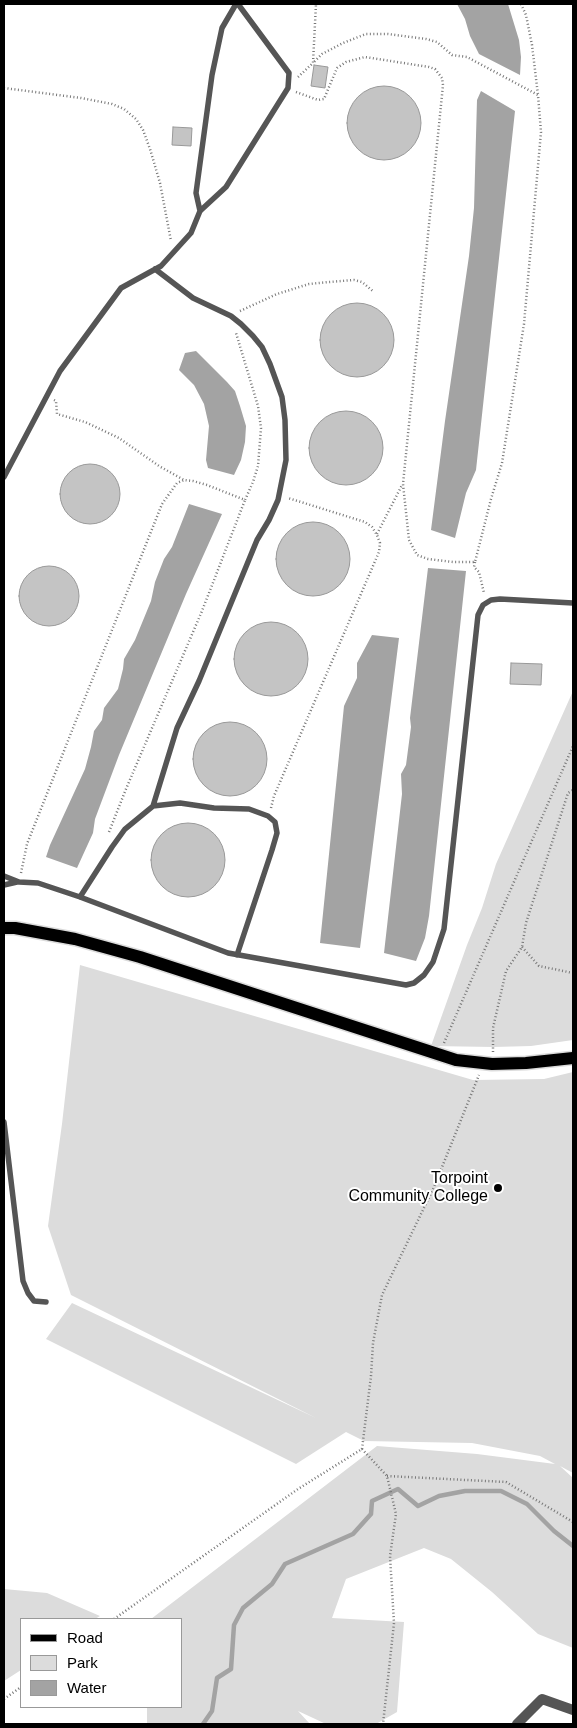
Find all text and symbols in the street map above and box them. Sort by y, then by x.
place label: Torpoint Community College [348,1169,488,1207]
marker: Torpoint Community College [492,1182,504,1194]
legend [20,1618,182,1708]
text: Road [67,1629,103,1646]
text: Park [67,1654,98,1671]
text: Water [67,1679,106,1696]

